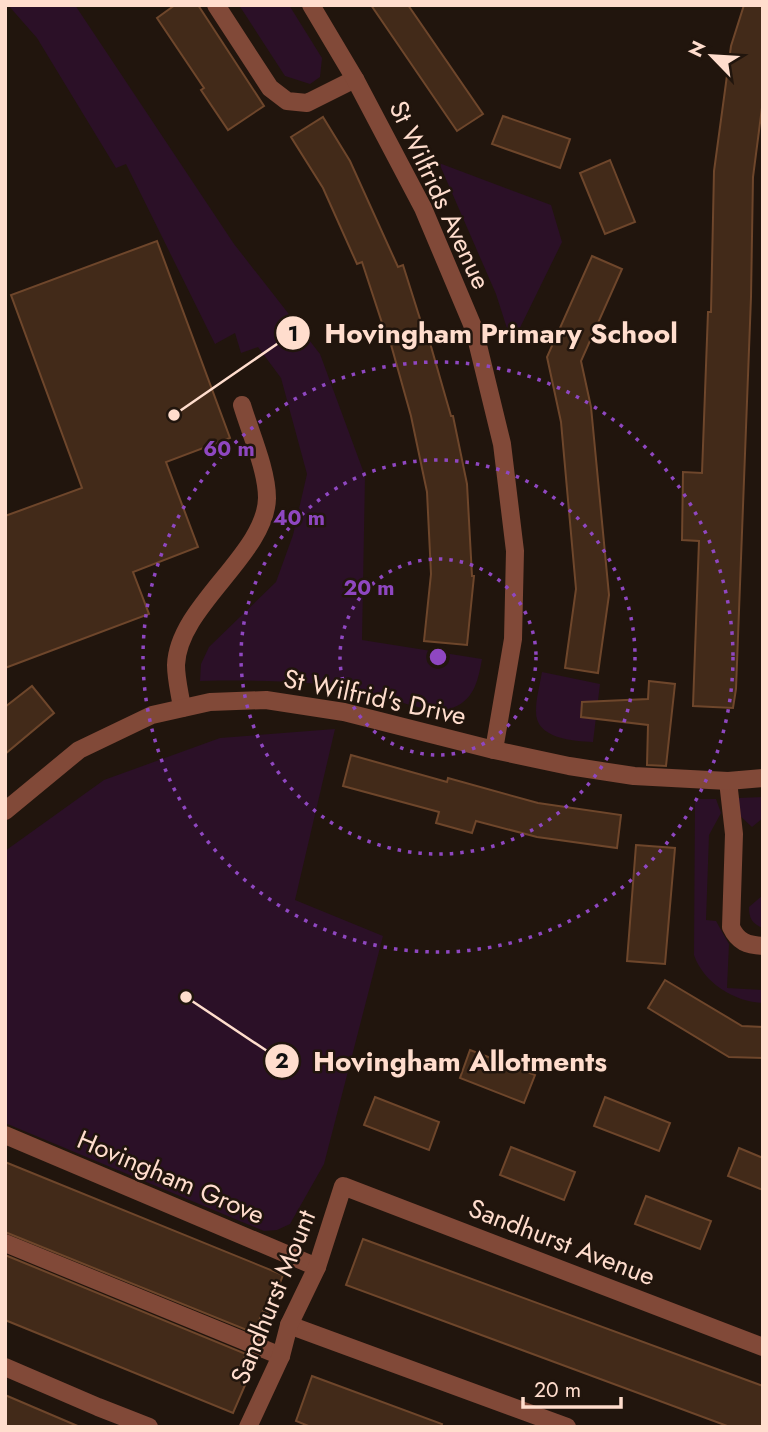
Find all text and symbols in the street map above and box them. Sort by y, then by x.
north arrow [677,21,747,91]
text: N [682,36,712,62]
street label: St Wilfrids Avenue [380,95,500,295]
callout: Hovingham Primary School [275,309,692,358]
text: Hovingham Primary School [324,313,678,354]
text: 1 [288,319,298,349]
text: 60 m [203,434,255,464]
text: 40 m [273,503,325,533]
text: 20 m [343,573,395,603]
centre of rings [426,645,450,669]
street label: St Wilfrid's Drive [280,659,470,735]
callout: Hovingham Allotments [264,1036,621,1085]
text: Hovingham Allotments [313,1041,607,1082]
text: 2 [275,1046,289,1076]
street label: Hovingham Grove [71,1120,271,1234]
street label: Sandhurst Avenue [463,1189,661,1295]
street label: Sandhurst Mount [221,1204,326,1390]
scale bar [523,1366,621,1410]
text: 20 m [534,1375,581,1405]

